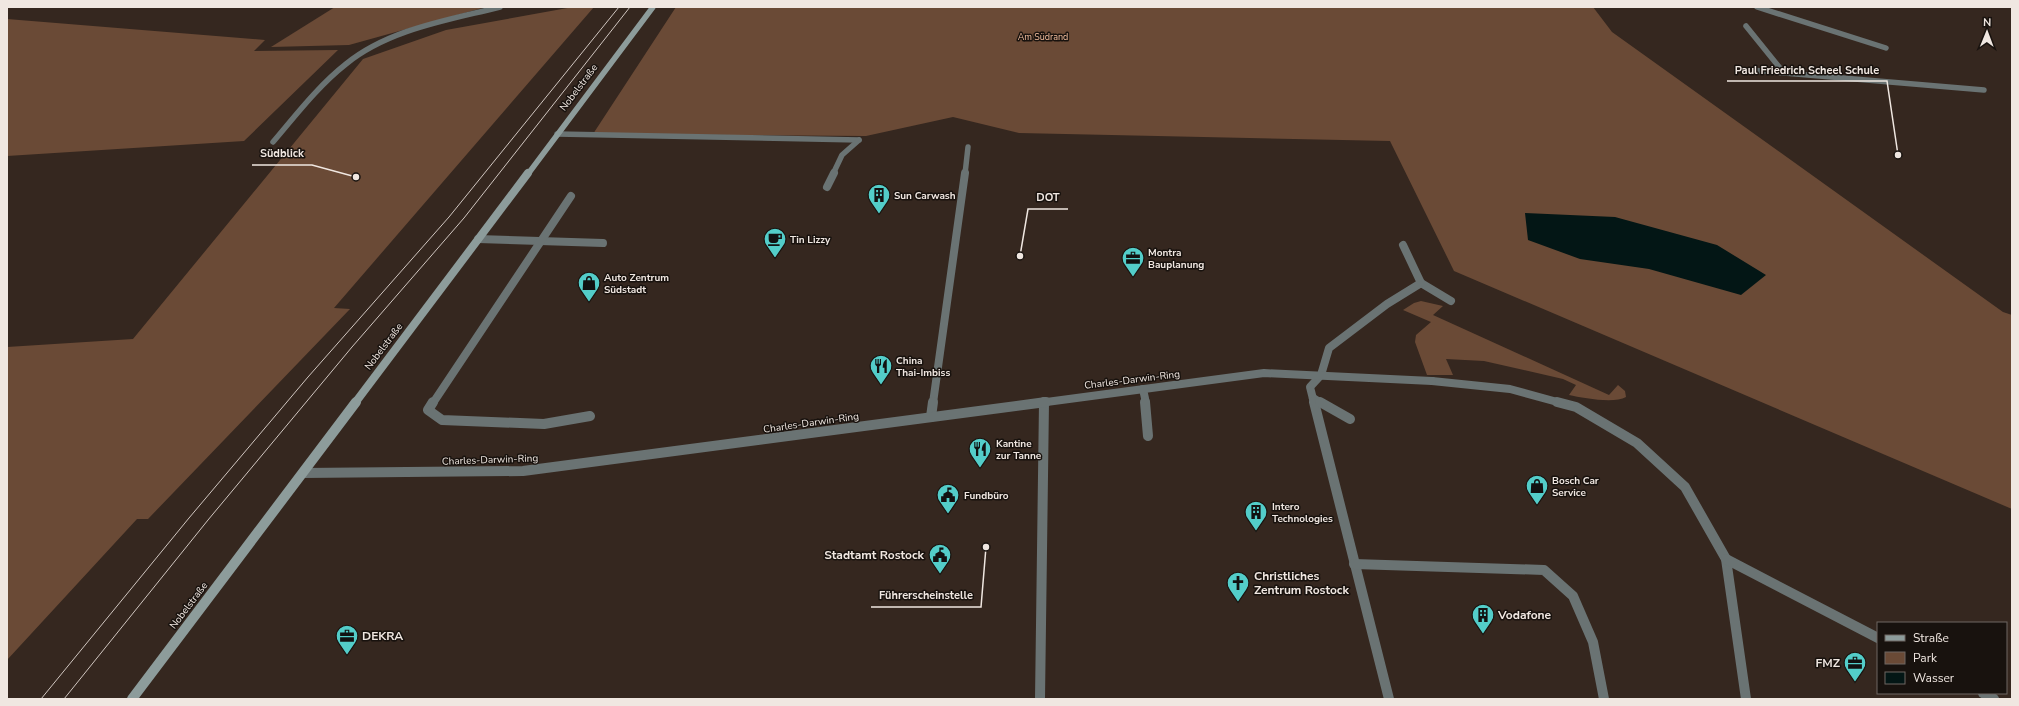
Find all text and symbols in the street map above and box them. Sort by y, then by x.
north arrow [1967,12,2007,52]
text: N [1983,15,1991,30]
park label: Am Südrand [1018,31,1068,43]
callout: Paul Friedrich Scheel Schule [1727,58,1887,81]
street label: Nobelstraße [556,61,601,114]
text: Paul Friedrich Scheel Schule [1735,63,1879,78]
callout: Südblick [252,142,312,165]
text: Südblick [260,146,305,161]
building icon: Sun Carwash [866,182,892,215]
callout: DOT [1028,186,1068,209]
place label: Sun Carwash [894,189,956,203]
text: DOT [1036,190,1060,205]
cafe icon: Tin Lizzy [762,226,788,259]
place label: Tin Lizzy [790,233,831,247]
office icon: Montra Bauplanung [1120,245,1146,278]
place label: Montra Bauplanung [1148,246,1204,272]
shop icon: Auto Zentrum Südstadt [576,270,602,303]
place label: Auto Zentrum Südstadt [604,271,669,297]
street label: Nobelstraße [361,320,406,373]
restaurant icon: China Thai-Imbiss [868,353,894,386]
place label: China Thai-Imbiss [896,354,950,380]
street label: Charles-Darwin-Ring [1083,367,1181,393]
street label: Charles-Darwin-Ring [762,409,860,437]
restaurant icon: Kantine zur Tanne [967,436,993,469]
place label: Kantine zur Tanne [996,437,1042,463]
street label: Charles-Darwin-Ring [442,451,539,469]
shop icon: Bosch Car Service [1524,473,1550,506]
place label: Bosch Car Service [1552,474,1599,500]
public building icon: Fundbüro [935,482,961,515]
place label: Fundbüro [964,489,1009,503]
building icon: Intero Technologies [1243,499,1269,532]
place label: Intero Technologies [1272,500,1333,526]
public building icon: Stadtamt Rostock [927,542,953,575]
place label: Stadtamt Rostock [824,547,925,563]
place label: Christliches Zentrum Rostock [1254,568,1350,598]
church icon: Christliches Zentrum Rostock [1225,570,1251,603]
street label: Nobelstraße [166,579,211,632]
callout: Führerscheinstelle [871,584,981,607]
text: Führerscheinstelle [879,588,973,603]
building icon: Vodafone [1470,602,1496,635]
place label: Vodafone [1497,607,1552,623]
legend [1877,622,2007,694]
office icon: DEKRA [334,623,360,656]
place label: DEKRA [362,628,403,644]
text: Straße [1913,630,1949,646]
office icon: FMZ [1842,650,1868,683]
text: Park [1913,650,1938,666]
place label: FMZ [1816,655,1841,671]
text: Wasser [1913,670,1955,686]

